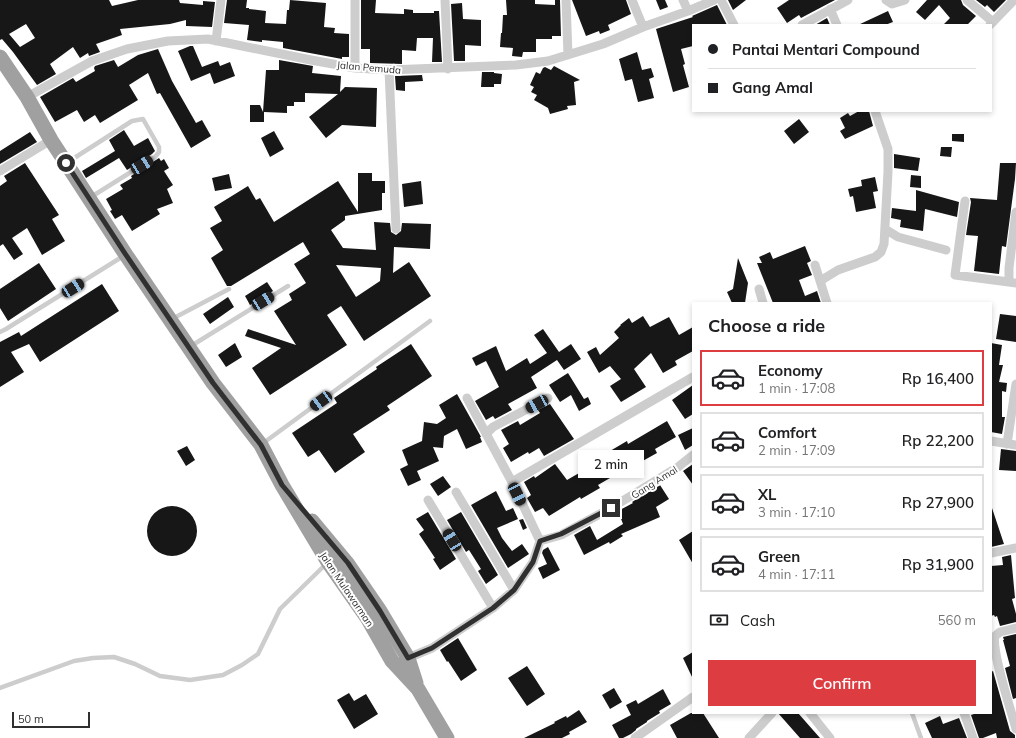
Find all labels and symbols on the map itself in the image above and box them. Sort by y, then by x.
street label: Jalan Pemuda [336,58,402,77]
route start [57,154,75,172]
car [129,154,155,176]
car [60,277,86,299]
car [250,290,276,312]
car [308,389,334,413]
car [524,393,550,415]
callout: 2 min [578,450,644,478]
street label: Gang Amal [629,463,680,502]
car [506,481,528,507]
route end [602,499,620,517]
car [441,527,463,553]
street label: Jalan Mulawarman [317,549,377,629]
scale bar [12,710,90,729]

